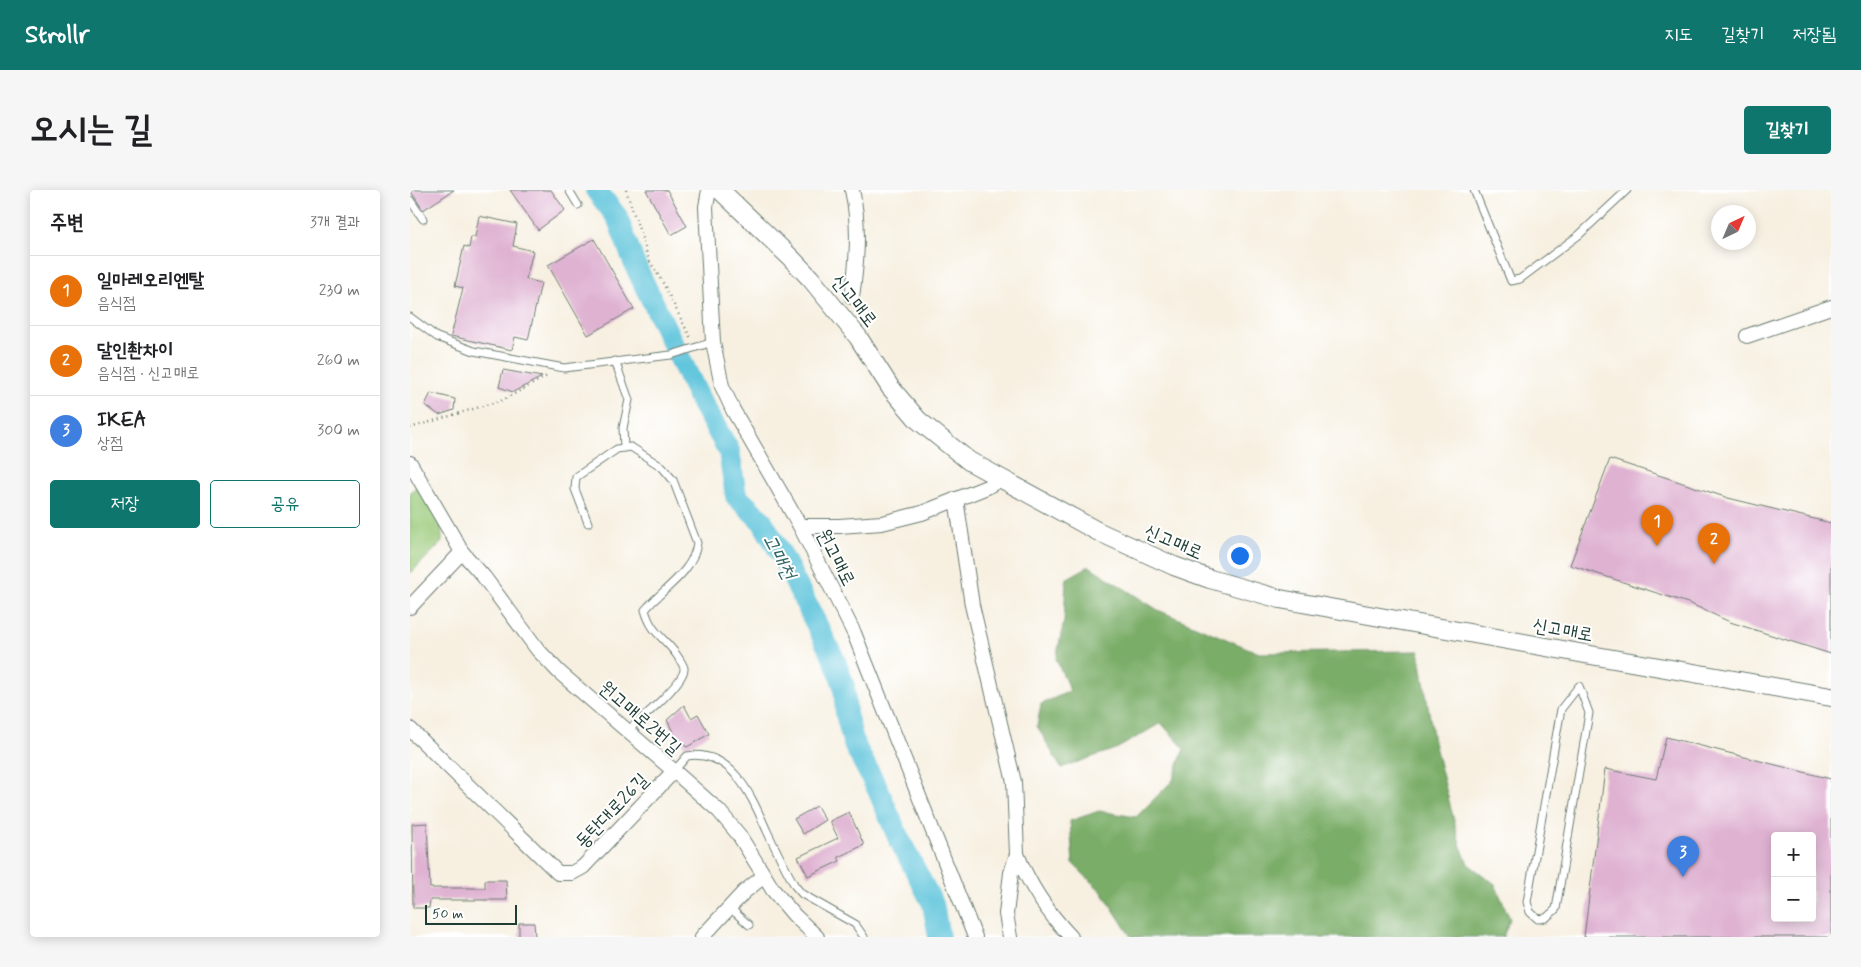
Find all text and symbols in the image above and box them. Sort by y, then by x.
text: Strollr [25,20,89,51]
text: 지도 [1664,23,1693,47]
text: 길찾기 [1721,23,1765,47]
text: 저장됨 [1793,23,1836,47]
button: 길찾기 [1744,106,1831,154]
text: 오시는 길 [30,107,152,153]
north arrow [1711,205,1756,250]
text: 주변 [50,209,84,237]
text: 3개 결과 [310,212,360,233]
text: 일마레오리엔탈 [97,268,204,293]
street label: 신고매로 [825,269,882,333]
text: 1 [62,280,70,301]
text: 230 m [319,280,360,301]
text: 음식점 [97,293,136,314]
text: 달인촨차이 [97,338,173,363]
text: 2 [62,350,70,371]
text: 260 m [317,350,360,371]
text: 음식점 · 신고매로 [97,363,199,384]
text: IKEA [97,408,146,433]
text: 3 [62,420,70,441]
text: 300 m [317,420,360,441]
text: 상점 [97,433,123,454]
button: 저장 [50,480,200,528]
button: 공유 [210,480,360,528]
pin: 1 [1641,505,1673,546]
street label: 신고매로 [1140,519,1206,566]
pin: 2 [1698,523,1730,564]
street label: 원고매로 [811,525,861,591]
water label: 고매천 [755,529,803,586]
your location [1227,543,1253,569]
street label: 신고매로 [1530,613,1595,648]
street label: 원고매로2번길 [594,676,686,761]
street label: 동탄대로26길 [570,768,654,854]
map controls [1771,832,1816,922]
button: + [1771,832,1816,877]
pin: 3 [1667,836,1699,877]
button: − [1771,877,1816,922]
scale bar [425,902,518,925]
text: 50 m [432,905,463,923]

